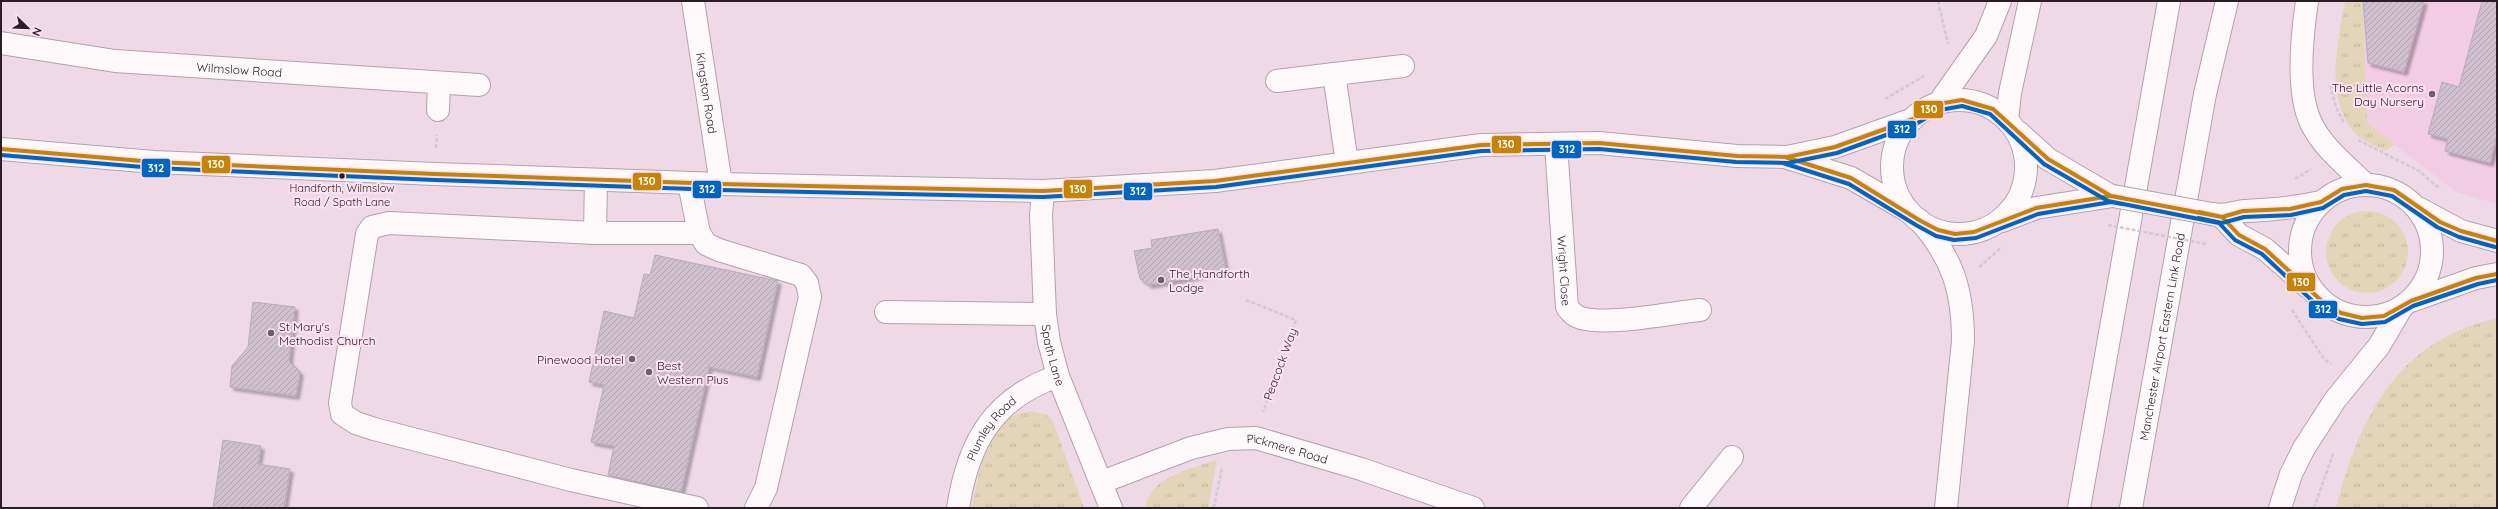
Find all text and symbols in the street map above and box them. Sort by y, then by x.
north arrow [8,8,48,48]
text: N [29,25,45,38]
street label: Kingston Road [693,51,721,135]
street label: Wilmslow Road [196,59,282,79]
place label: The Little Acorns Day Nursery [2332,80,2424,109]
marker: The Little Acorns Day Nursery [2427,89,2437,99]
line badge: 130 [1913,100,1944,119]
text: 130 [1921,102,1938,116]
line badge: 312 [1887,120,1917,139]
text: 312 [1894,122,1910,136]
line badge: 130 [1491,135,1522,154]
text: 130 [1498,137,1515,151]
line badge: 312 [1551,140,1582,159]
text: 312 [1559,142,1575,156]
line badge: 130 [201,155,231,174]
text: 130 [208,157,225,171]
line badge: 312 [141,158,171,178]
text: 312 [148,161,164,175]
marker: Handforth, Wilmslow Road / Spath Lane [337,171,347,181]
line badge: 130 [632,172,662,191]
text: 130 [639,174,656,188]
line badge: 130 [1063,179,1093,199]
line badge: 312 [692,180,722,199]
place label: Handforth, Wilmslow Road / Spath Lane [289,181,395,209]
text: 312 [699,182,715,196]
text: 130 [1070,182,1087,196]
line badge: 312 [1123,182,1153,201]
text: 312 [1130,184,1146,198]
street label: Manchester Airport Eastern Link Road [2136,232,2188,442]
street label: Wright Close [1555,235,1574,307]
place label: The Handforth Lodge [1169,266,1250,295]
line badge: 130 [2286,272,2316,292]
marker: The Handforth Lodge [1156,275,1166,285]
text: 130 [2293,275,2310,289]
line badge: 312 [2308,300,2338,319]
text: 312 [2315,302,2331,316]
place label: St Mary's Methodist Church [279,319,376,348]
street label: Spath Lane [1039,323,1069,388]
street label: Peacock Way [1260,326,1300,402]
marker: St Mary's Methodist Church [266,328,276,338]
place label: Pinewood Hotel [537,352,624,367]
marker: Pinewood Hotel [627,354,637,364]
place label: Best Western Plus [657,358,729,387]
marker: Best Western Plus [644,367,654,377]
street label: Plumley Road [963,392,1019,463]
street label: Pickmere Road [1246,430,1330,466]

